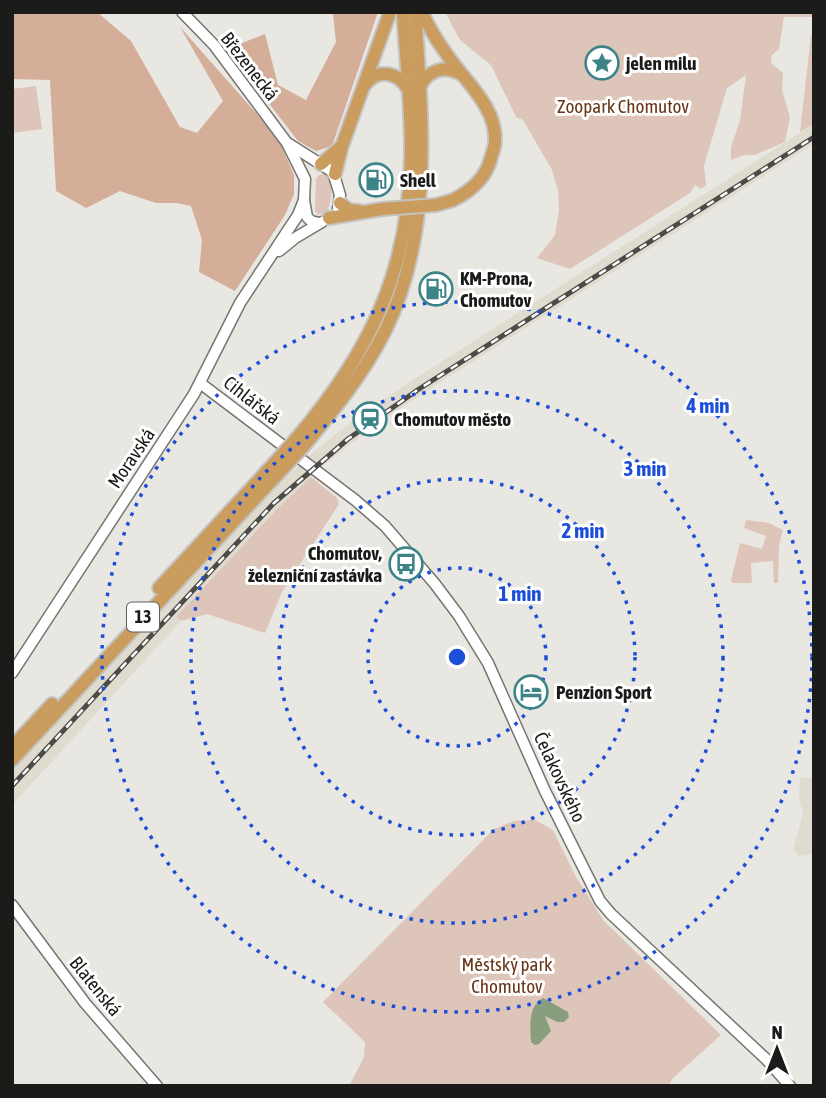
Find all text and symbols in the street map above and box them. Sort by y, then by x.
street label: Březenecká [217,28,283,104]
place icon: jelen milu [583,44,621,82]
place label: jelen milu [625,52,697,74]
park label: Zoopark Chomutov [557,95,689,117]
fuel station icon: Shell [357,161,395,199]
place label: Shell [400,169,437,191]
place label: KM-Prona, Chomutov [460,267,533,311]
fuel station icon: KM-Prona, Chomutov [417,270,455,308]
street label: Cihlářská [219,371,285,429]
text: 4 min [686,393,729,417]
station icon: Chomutov město [351,400,389,438]
place label: Chomutov město [394,408,511,430]
street label: Moravská [103,424,159,492]
text: 3 min [624,456,666,480]
text: 2 min [562,518,604,542]
place label: Chomutov, železniční zastávka [248,542,383,586]
bus stop icon: Chomutov, železniční zastávka [387,545,425,583]
text: 1 min [499,581,541,605]
road number: 13 [127,602,159,632]
centre of rings [445,645,469,669]
hotel icon: Penzion Sport [512,673,550,711]
place label: Penzion Sport [556,681,652,703]
street label: Čelakovského [530,728,591,826]
street label: Blatenská [65,952,127,1020]
park label: Městský park Chomutov [462,953,553,997]
north arrow [742,1014,812,1084]
text: N [771,1021,783,1043]

